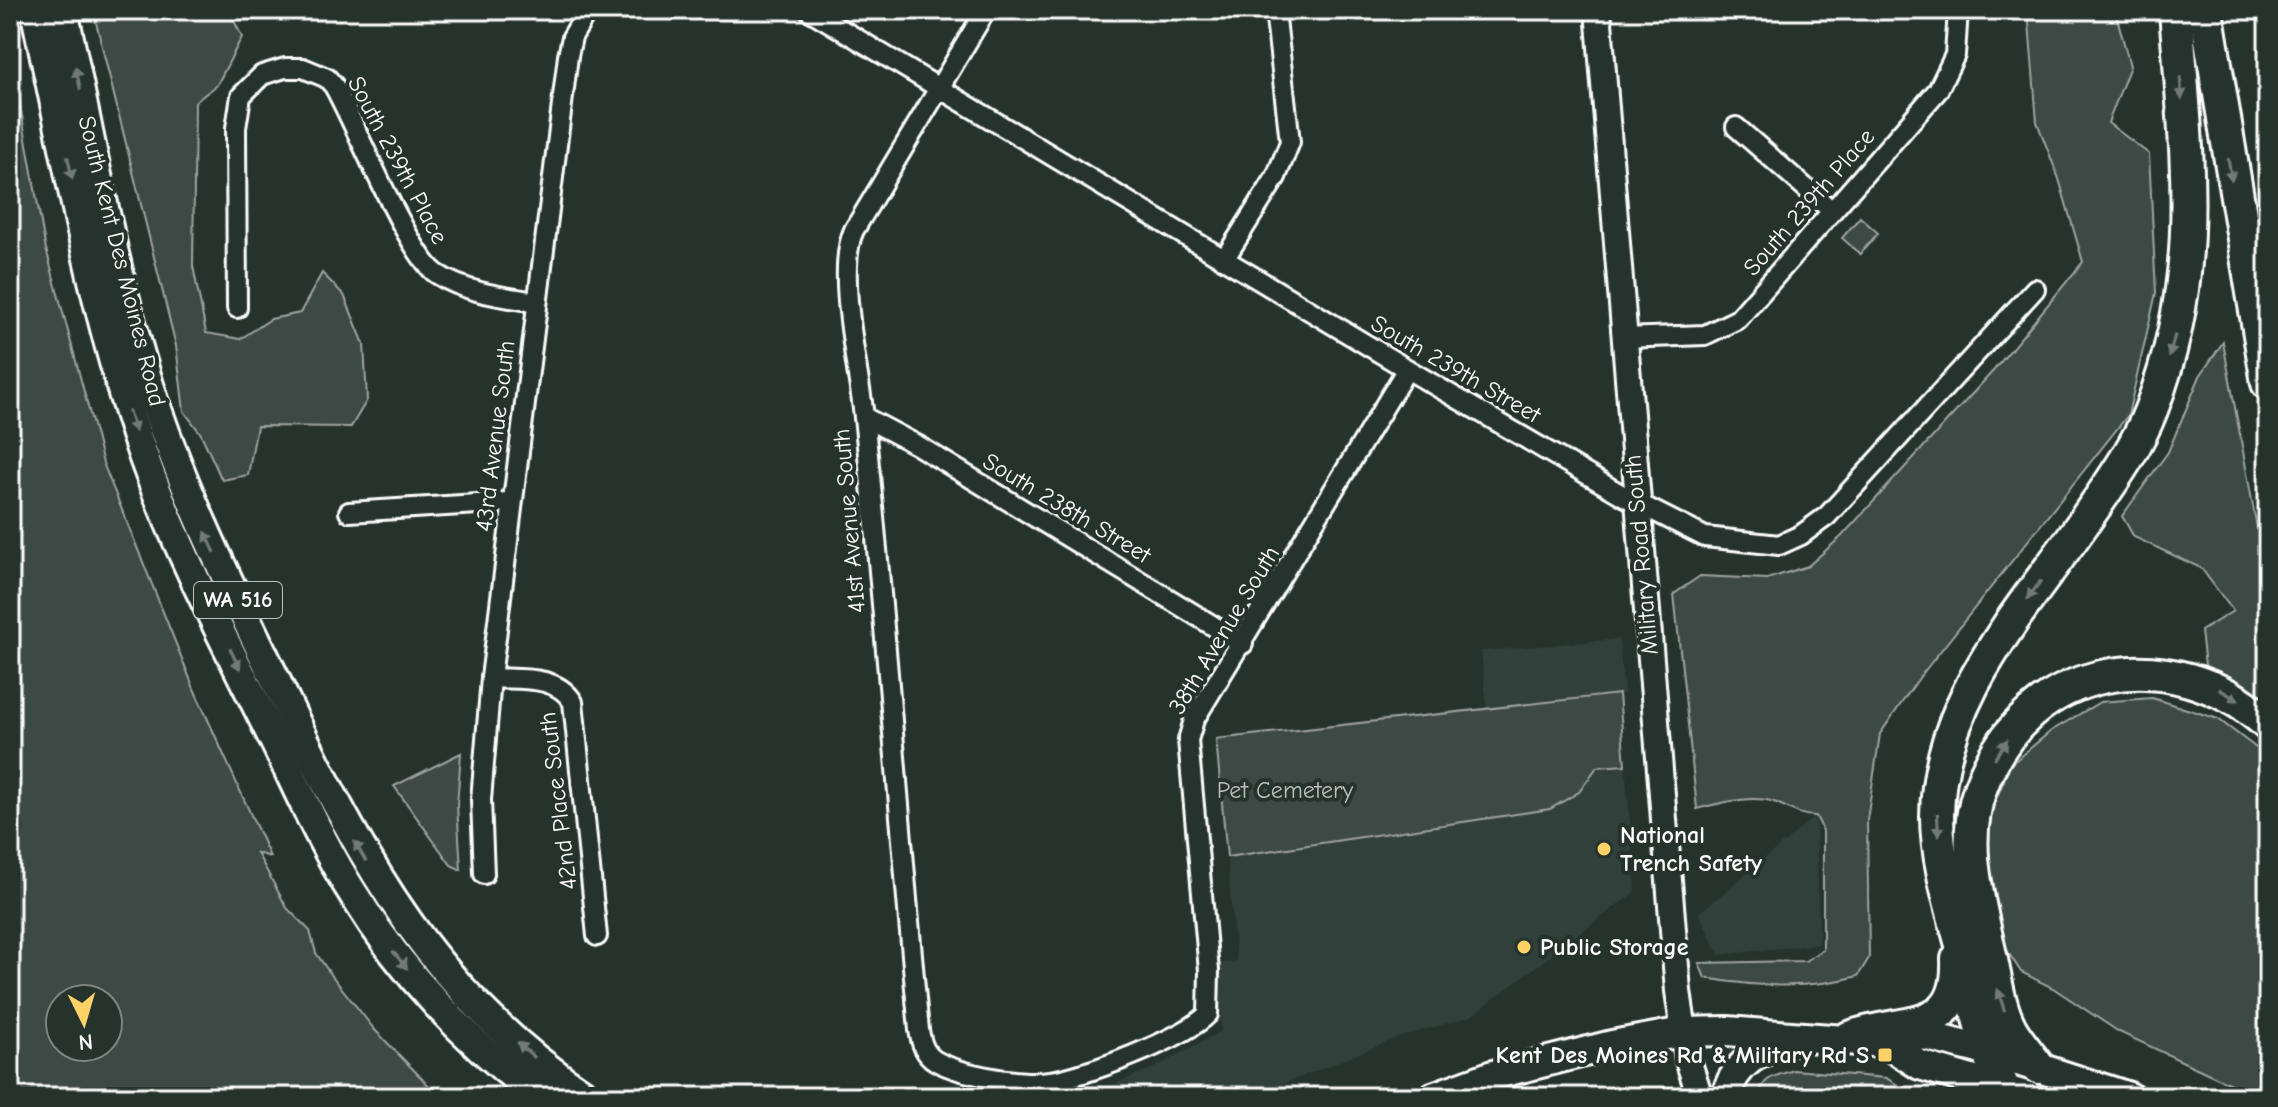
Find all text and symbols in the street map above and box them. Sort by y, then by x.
one-way arrow [71,65,84,90]
street label: South 239th Place [342,71,454,249]
one-way arrow [2175,76,2188,101]
street label: South Kent Des Moines Road [72,113,172,409]
street label: South 239th Place [1737,123,1881,281]
one-way arrow [64,156,77,181]
one-way arrow [2225,158,2237,183]
street label: South 239th Street [1366,309,1547,429]
one-way arrow [2165,333,2177,358]
street label: 43rd Avenue South [469,339,521,533]
one-way arrow [126,409,139,433]
street label: 41st Avenue South [827,428,871,614]
street label: South 238th Street [978,447,1157,570]
street label: Military Road South [1618,454,1664,656]
one-way arrow [203,530,217,553]
street label: 38th Avenue South [1163,541,1285,719]
one-way arrow [2027,579,2043,600]
road number: WA 516 [194,582,282,618]
one-way arrow [228,647,242,671]
one-way arrow [2218,688,2240,702]
street label: 42nd Place South [533,711,583,891]
one-way arrow [1993,738,2007,760]
park label: Pet Cemetery [1217,776,1353,804]
one-way arrow [1932,813,1945,838]
place label: National Trench Safety [1620,821,1762,877]
one-way arrow [354,840,368,862]
marker: National Trench Safety [1595,840,1613,858]
place label: Public Storage [1540,933,1689,961]
marker: Public Storage [1515,938,1533,956]
one-way arrow [391,950,408,970]
north arrow [44,983,124,1063]
one-way arrow [1994,987,2007,1011]
text: N [77,1028,94,1056]
place label: Kent Des Moines Rd & Military Rd S [1495,1041,1869,1069]
one-way arrow [516,1042,536,1059]
marker: Kent Des Moines Rd & Military Rd S [1876,1046,1894,1064]

